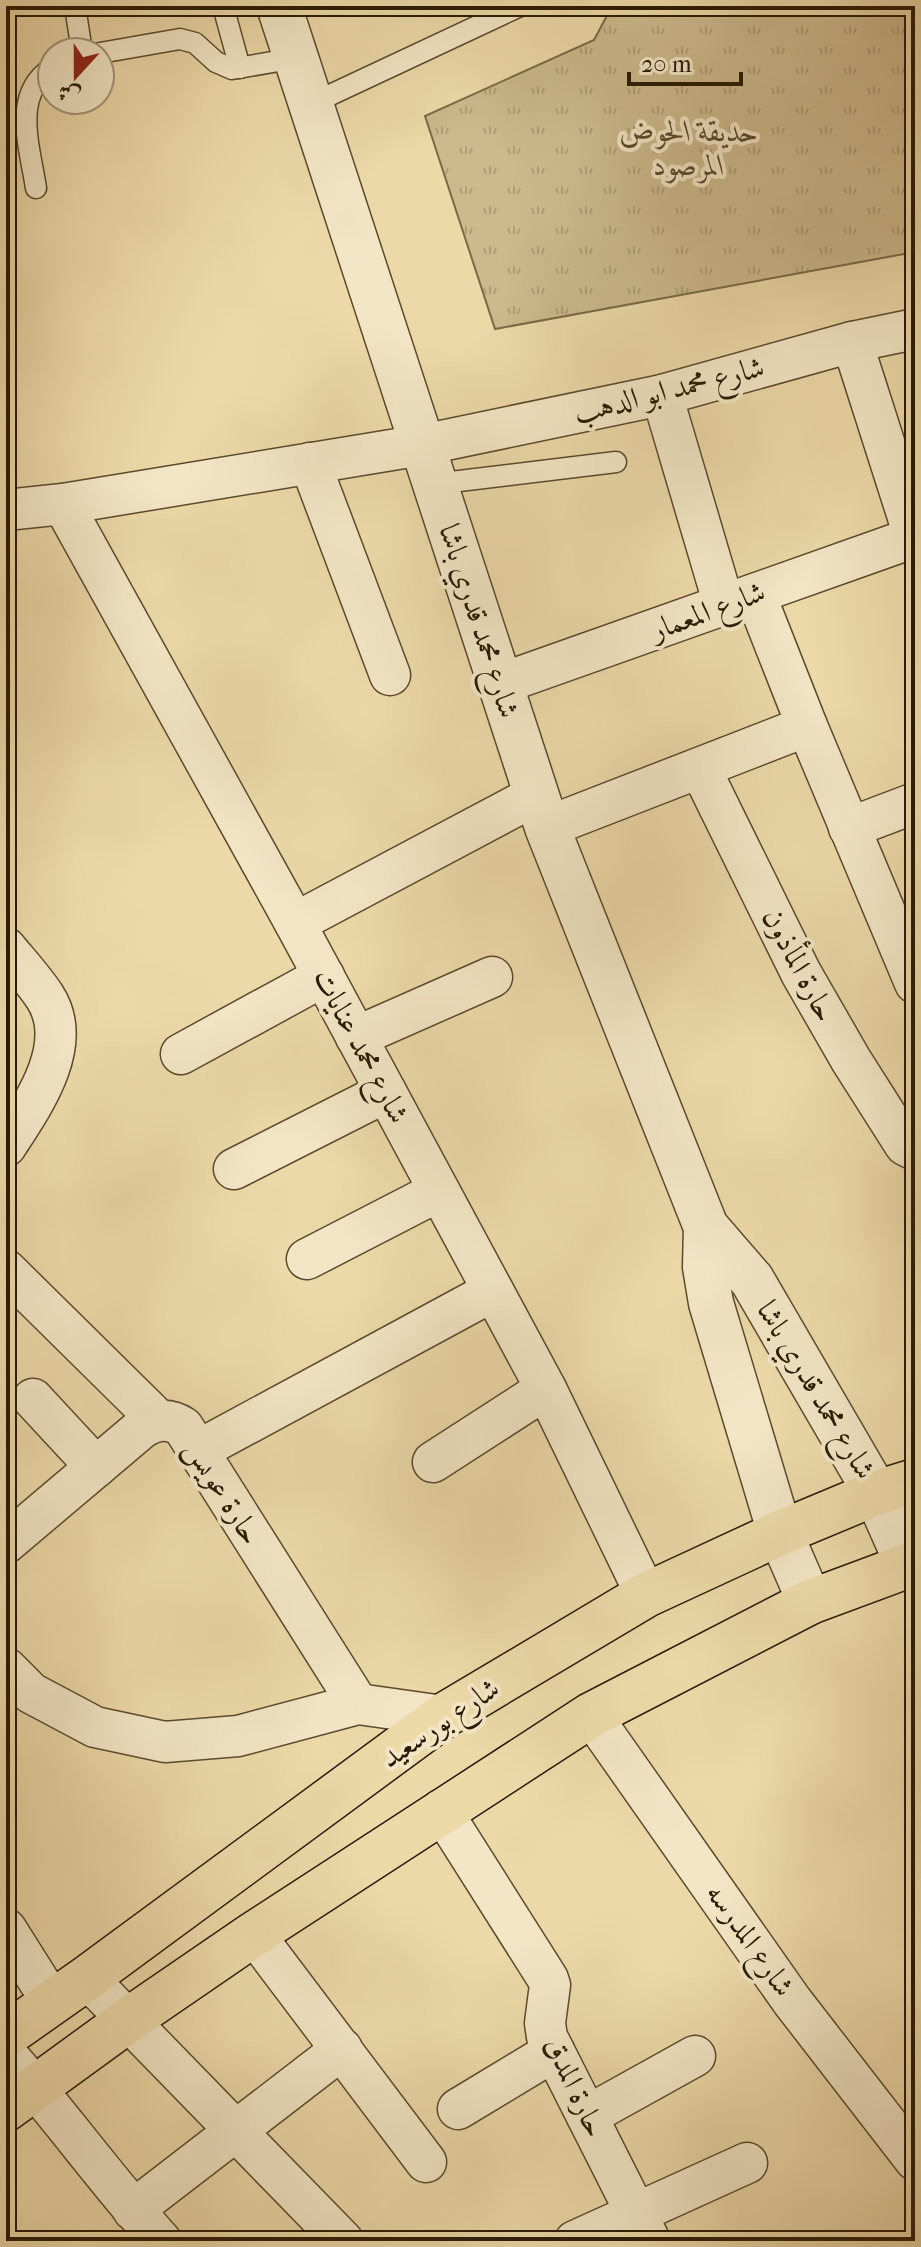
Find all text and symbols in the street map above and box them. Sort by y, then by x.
north arrow [36,36,116,116]
scale bar [629,36,741,86]
text: 20 m [641,50,692,78]
text: ش [54,78,84,110]
park label: حديقة الحوض المرصود [619,114,759,184]
street label: شارع محمد ابو الدهب [570,349,770,437]
street label: شارع محمد قدري باشا [425,520,527,725]
street label: شارع المعمار [643,574,772,655]
street label: حارة المأذون [755,901,847,1028]
street label: شارع محمد عنايات [300,963,416,1132]
street label: شارع محمد قدري باشا [743,1295,883,1489]
street label: حارة عويس [175,1433,269,1552]
street label: شارع بورسعيد [374,1670,510,1781]
street label: شارع المدرسه [693,1877,802,2007]
street label: حارة المدق [537,2031,613,2143]

